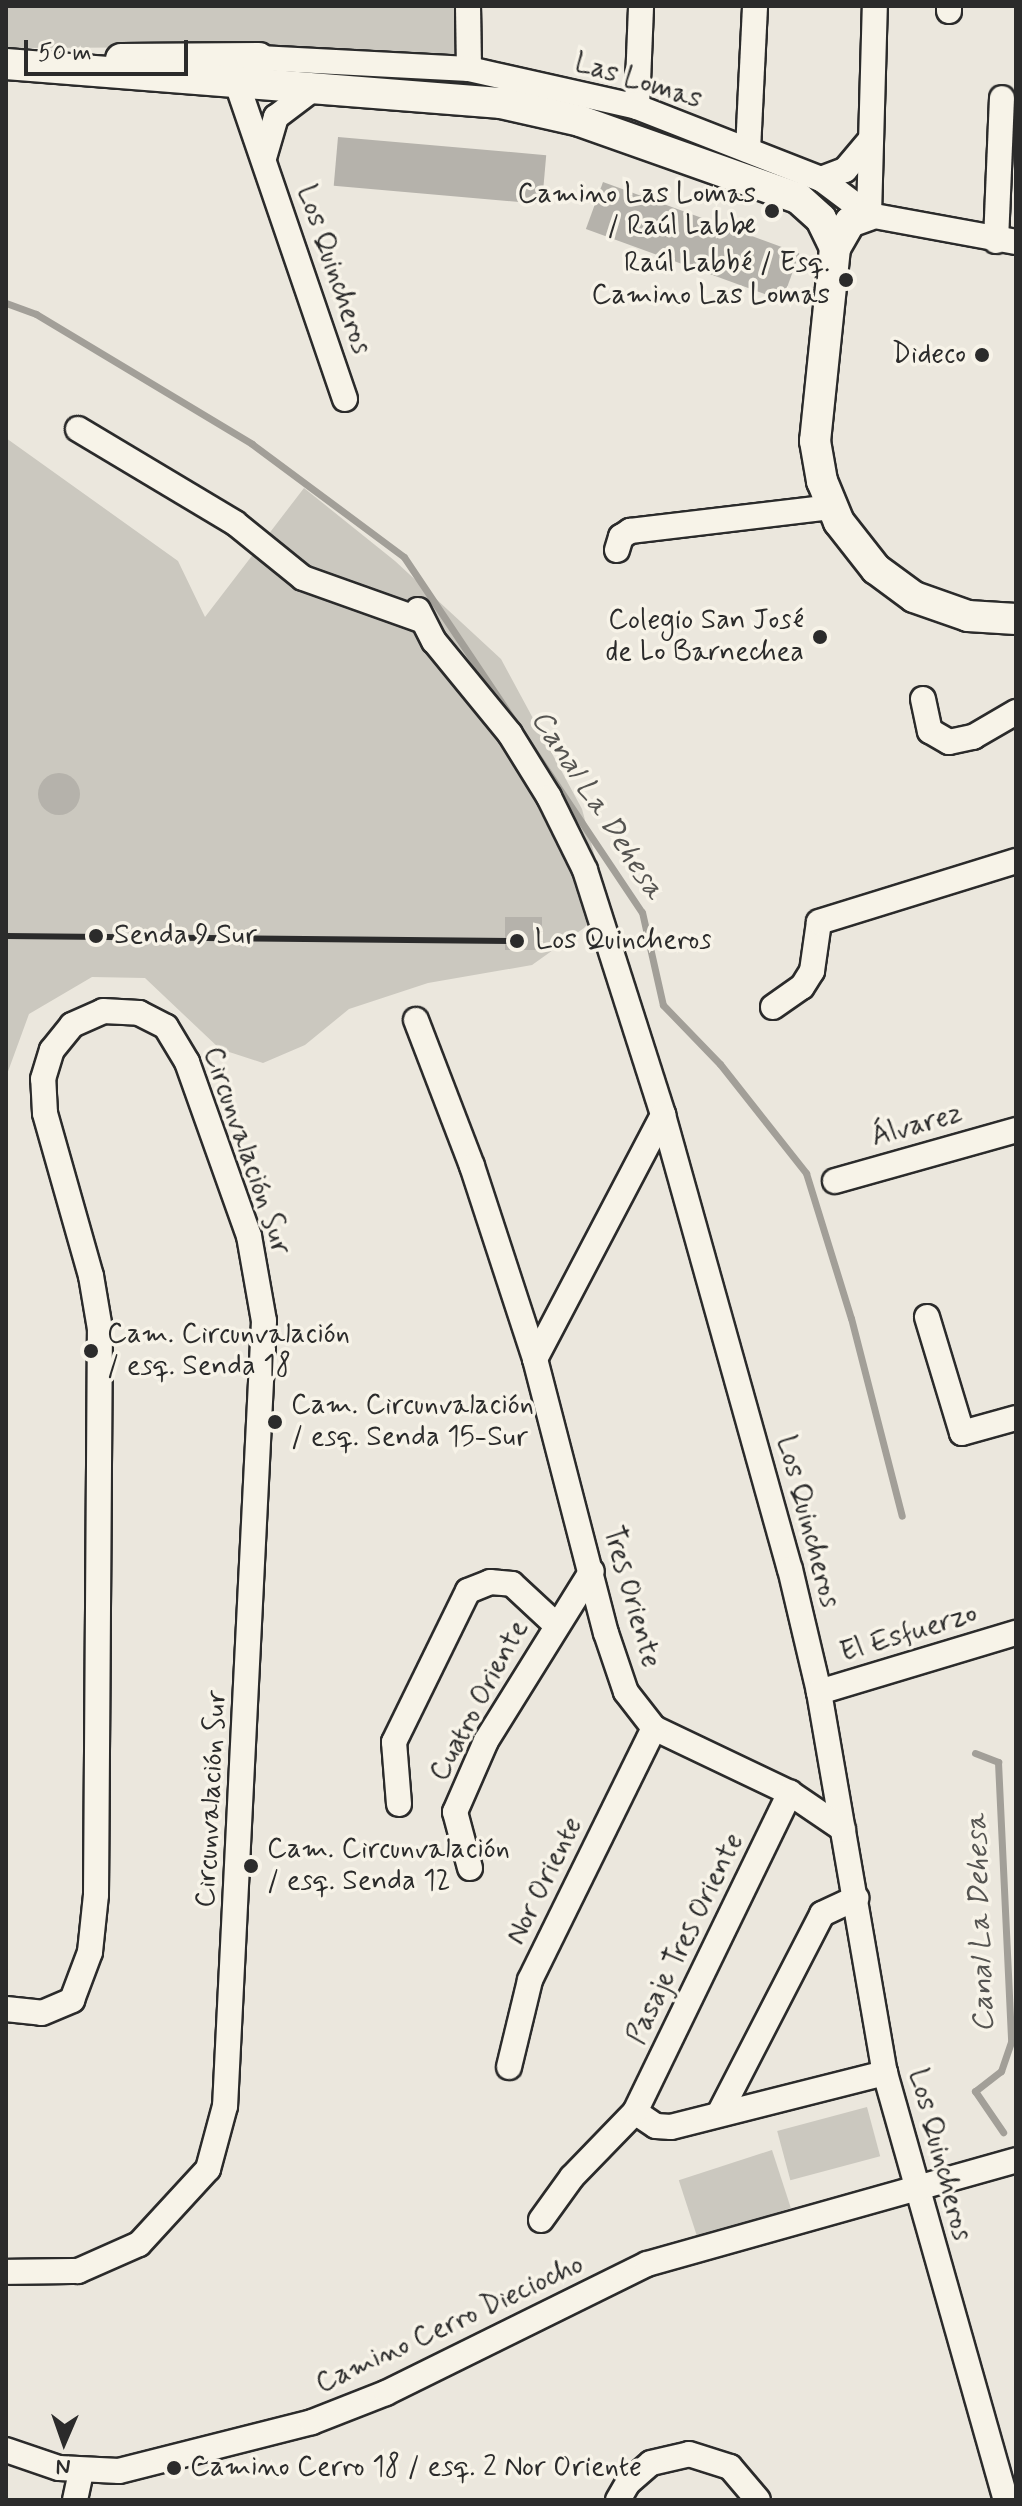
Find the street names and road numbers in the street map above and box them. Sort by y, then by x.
street label: Las Lomas [570,47,706,117]
street label: Los Quincheros [288,179,378,361]
street label: Circunvalación Sur [195,1043,297,1259]
street label: Álvarez [868,1097,966,1155]
street label: Los Quincheros [767,1430,847,1614]
street label: Tres Oriente [595,1522,667,1672]
street label: El Esfuerzo [840,1598,978,1670]
street label: Cuatro Oriente [423,1615,537,1787]
street label: Circunvalación Sur [190,1690,234,1908]
street label: Nor Oriente [499,1810,591,1952]
street label: Pasaje Tres Oriente [620,1827,752,2051]
street label: Los Quincheros [899,2063,979,2247]
street label: Camino Cerro Dieciocho [311,2248,589,2402]

